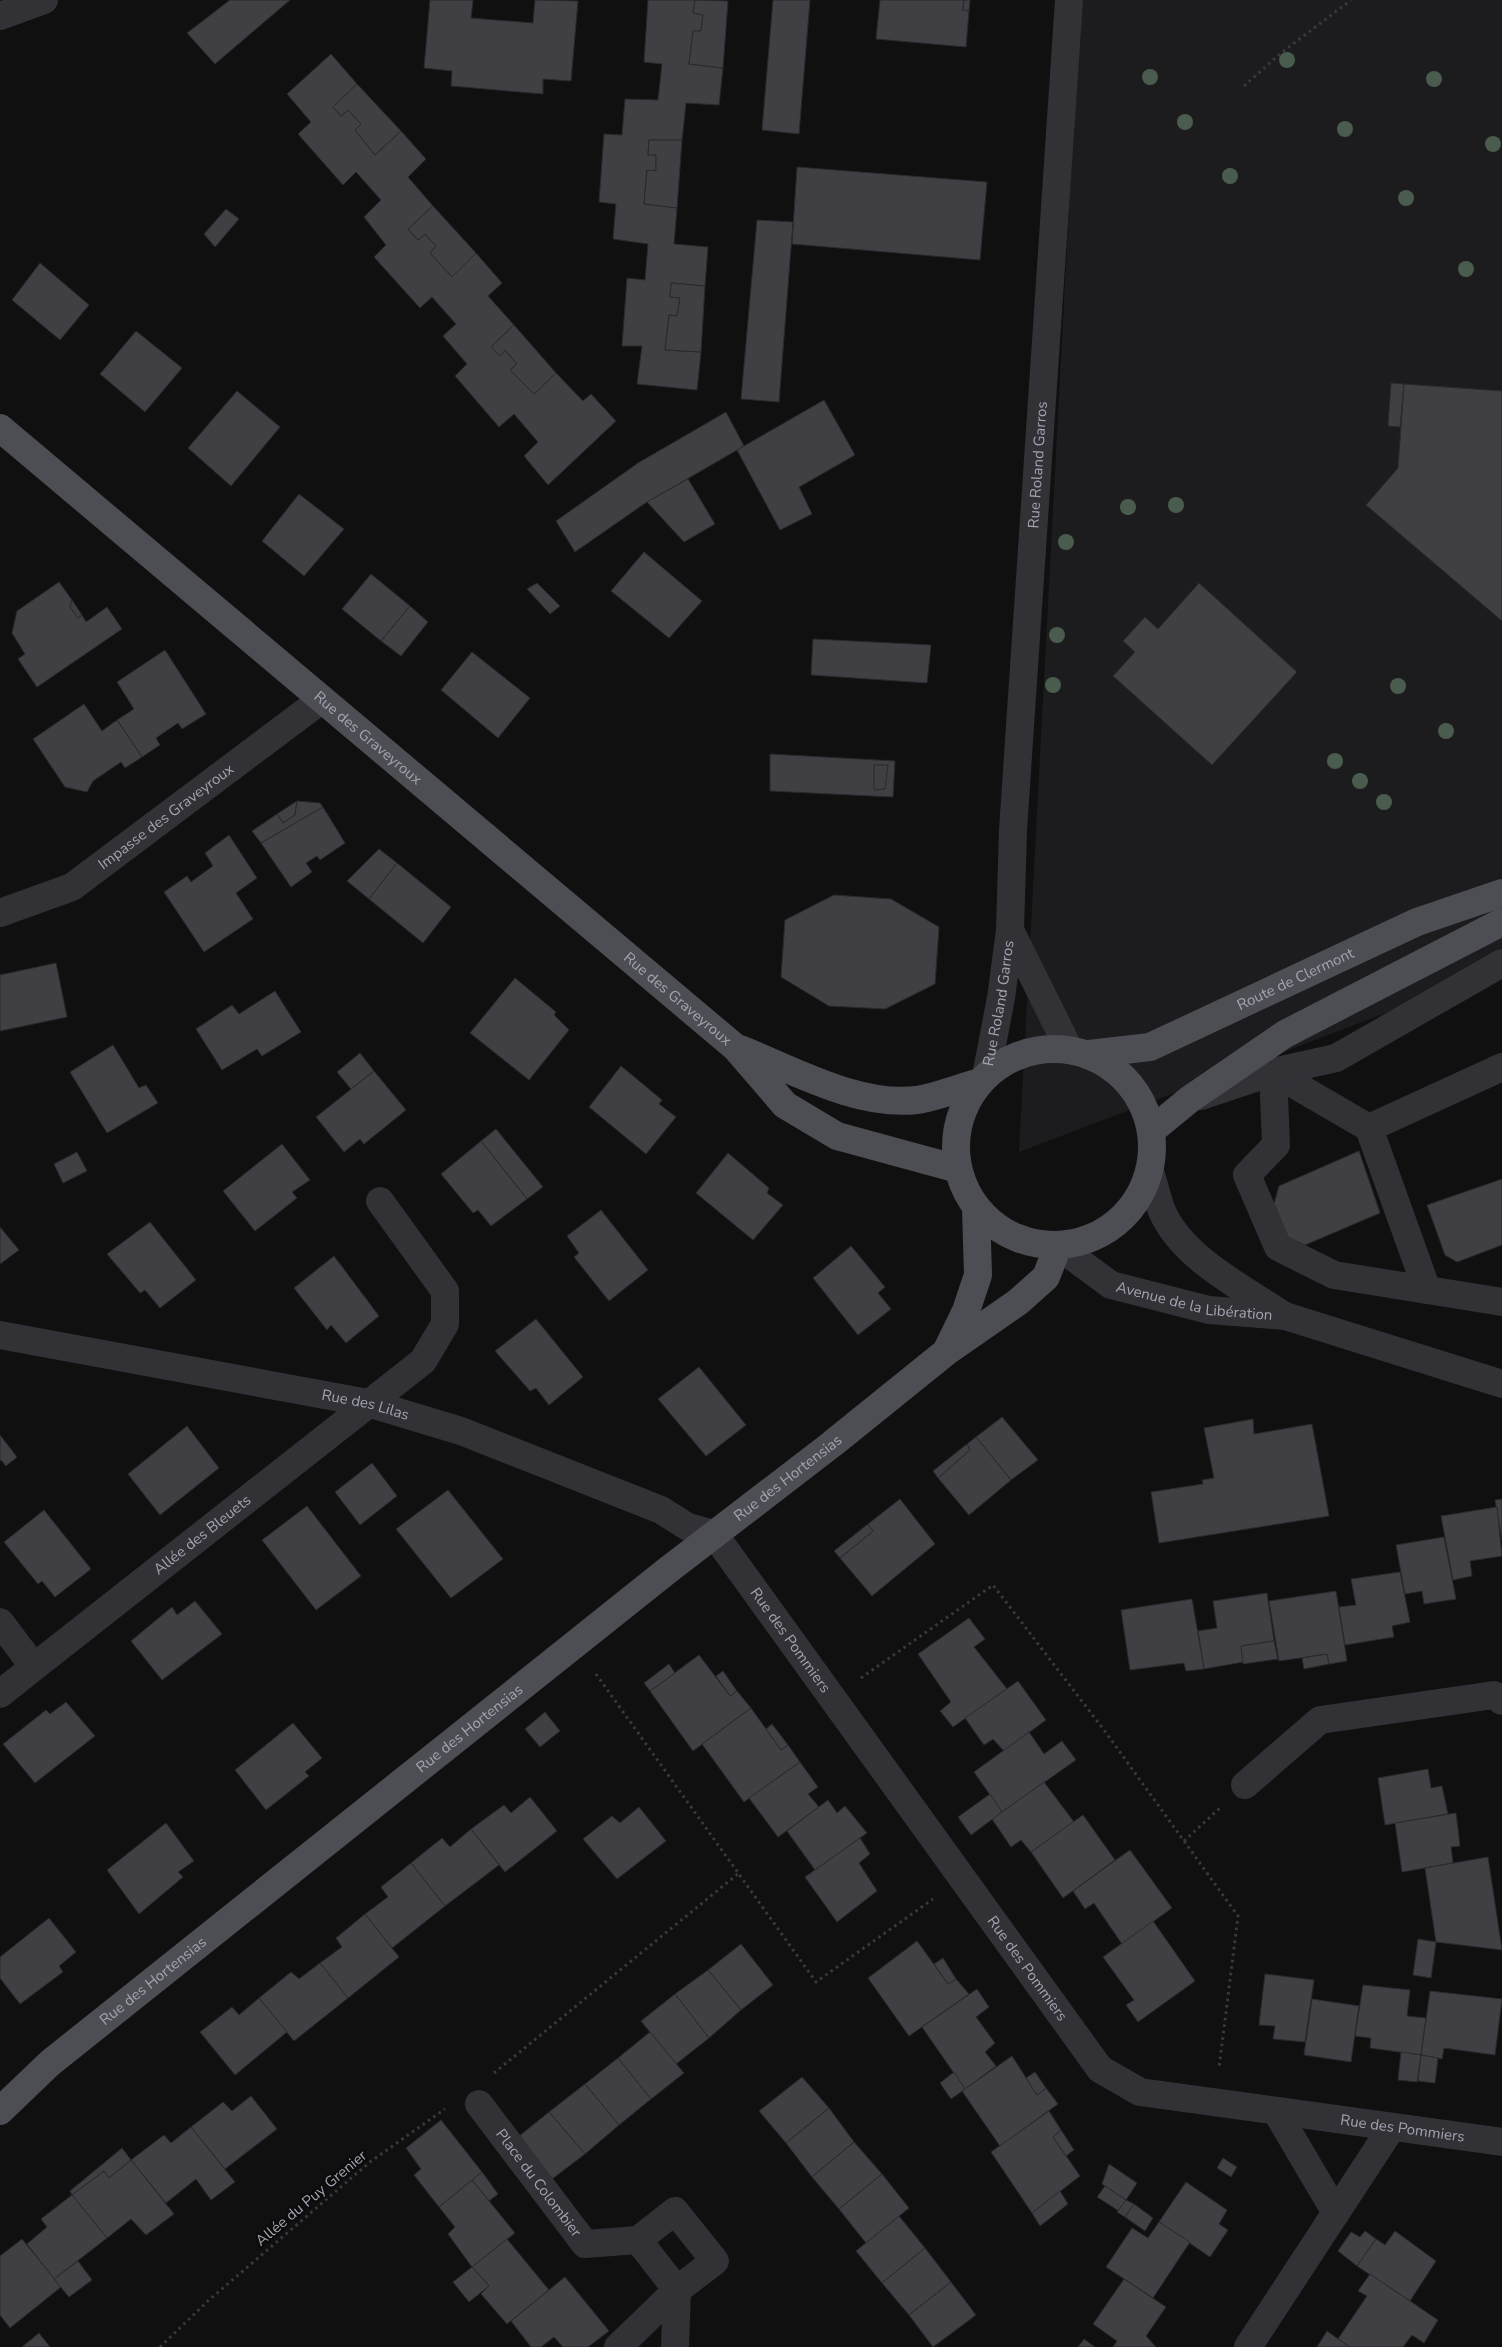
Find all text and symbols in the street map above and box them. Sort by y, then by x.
street label: Rue Roland Garros [1023,401,1052,529]
street label: Rue des Graveyroux [310,687,426,789]
street label: Impasse des Graveyroux [94,759,238,874]
street label: Rue Roland Garros [978,939,1019,1068]
street label: Route de Clermont [1234,943,1358,1015]
street label: Rue des Graveyroux [619,948,736,1050]
street label: Avenue de la Libération [1114,1277,1273,1325]
street label: Rue des Lilas [320,1385,412,1425]
street label: Rue des Hortensias [730,1430,846,1526]
street label: Allée des Bleuets [149,1490,255,1579]
street label: Rue des Pommiers [746,1583,835,1697]
street label: Rue des Hortensias [412,1680,527,1777]
street label: Rue des Pommiers [983,1912,1072,2025]
street label: Rue des Hortensias [95,1932,210,2030]
street label: Rue des Pommiers [1339,2110,1466,2147]
street label: Place du Colombier [491,2125,587,2242]
street label: Allée du Puy Grenier [251,2145,371,2250]

